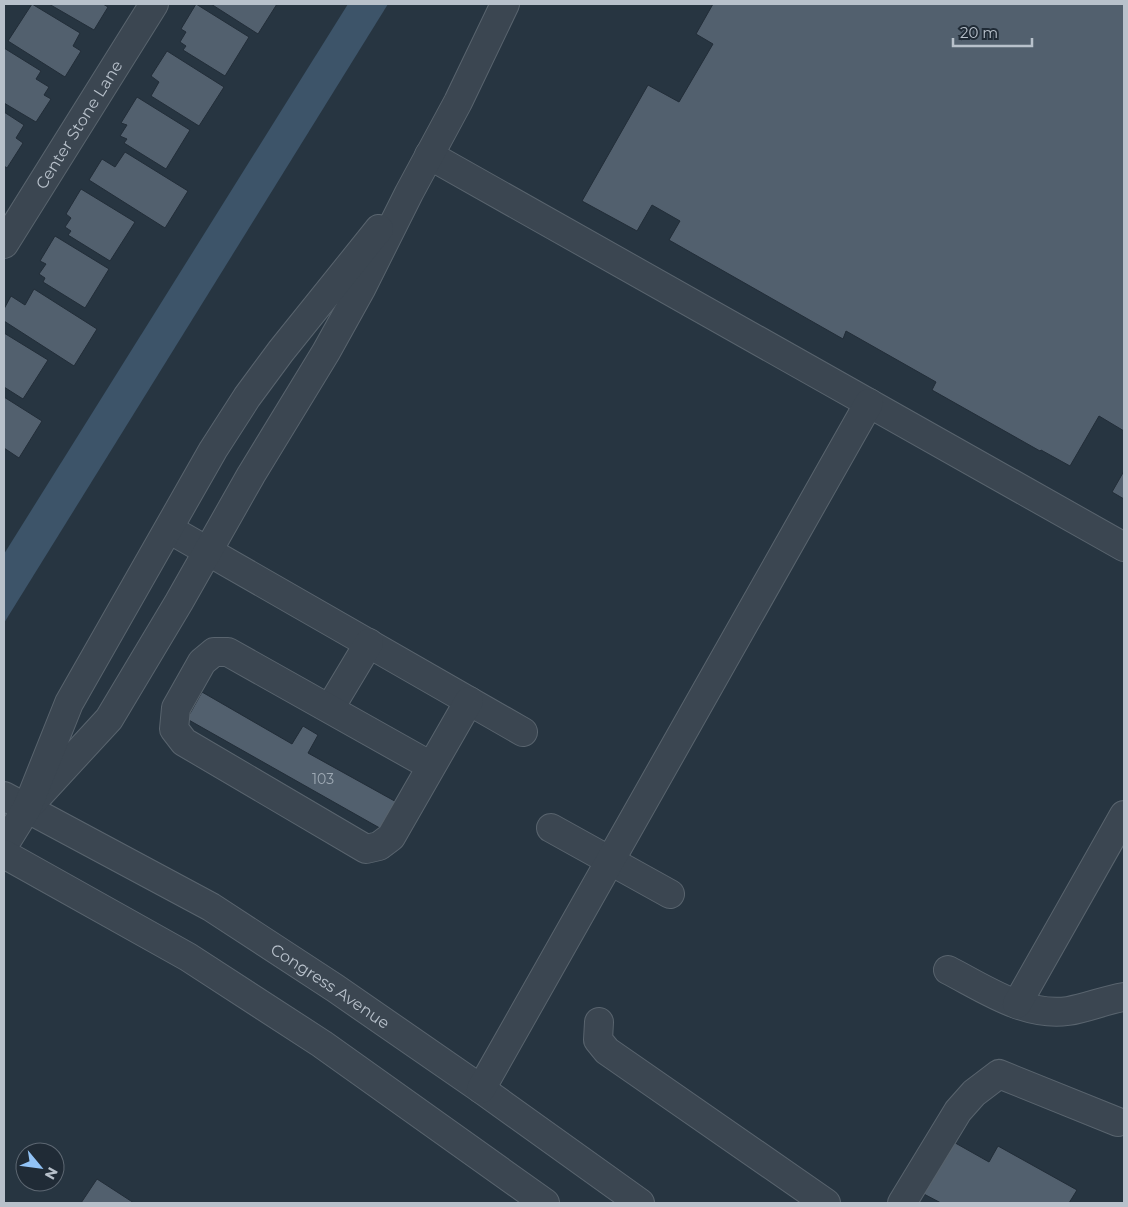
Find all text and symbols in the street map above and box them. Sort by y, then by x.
scale bar [953,15,1032,47]
text: 20 m [960,23,998,42]
street label: Center Stone Lane [31,57,126,192]
house number: 103 [312,770,334,788]
street label: Congress Avenue [267,939,393,1033]
north arrow [15,1142,65,1192]
text: N [41,1164,62,1183]

